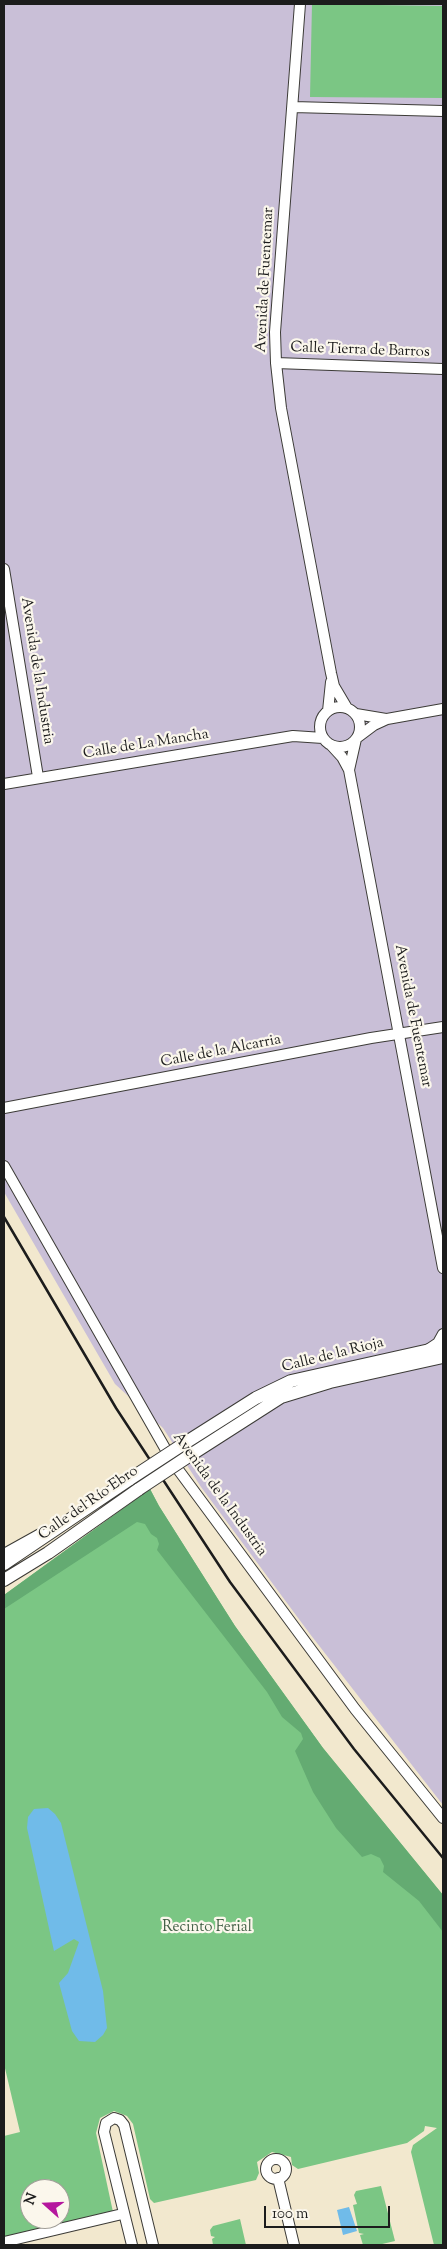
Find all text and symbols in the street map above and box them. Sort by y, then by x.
street label: Avenida de Fuentemar [253,207,279,353]
street label: Calle Tierra de Barros [290,340,430,362]
street label: Avenida de la Industria [15,596,57,746]
street label: Calle de La Mancha [82,726,210,764]
street label: Avenida de Fuentemar [389,943,435,1089]
street label: Calle de la Alcarria [159,1032,283,1072]
street label: Calle de la Rioja [280,1335,386,1377]
street label: Avenida de la Industria [168,1430,270,1560]
street label: Calle del Río Ebro [36,1463,142,1545]
park label: Recinto Ferial [162,1919,252,1937]
north arrow [20,2179,70,2229]
text: N [21,2191,43,2208]
scale bar [267,2196,393,2228]
text: 100 m [272,2204,308,2225]

